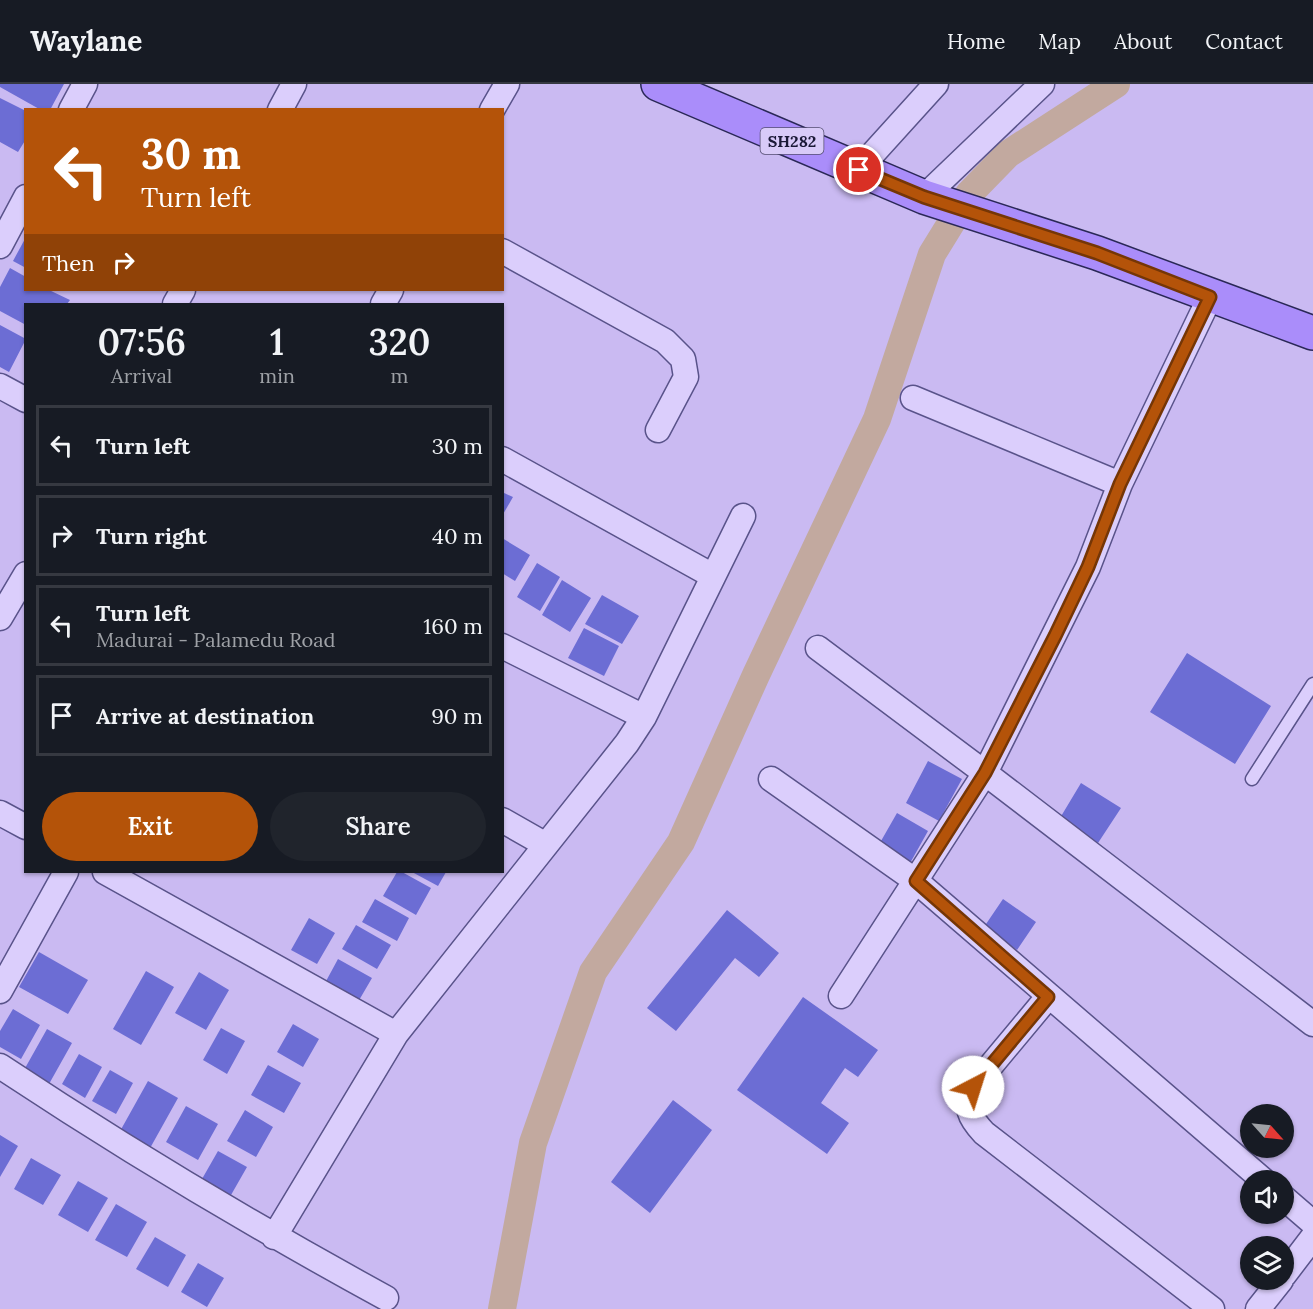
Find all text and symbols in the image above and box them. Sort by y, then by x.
text: Waylane [30,23,142,59]
text: Home [947,28,1005,55]
text: Map [1038,28,1081,55]
text: About [1114,28,1172,55]
text: Contact [1205,28,1283,55]
text: 30 m [141,127,241,181]
road number: SH282 [760,128,824,154]
icon: left [42,132,120,210]
pin [833,144,884,195]
icon: arrive [842,153,875,186]
text: Turn left [141,180,251,214]
icon: right [107,246,140,279]
text: Then [42,249,95,277]
text: 07:56 [97,319,186,365]
text: 1 [270,319,284,365]
text: 320 [368,319,431,365]
text: Arrival [111,363,172,388]
text: min [259,363,295,388]
text: m [391,363,408,388]
icon: left [45,429,78,462]
text: Turn left [96,432,190,460]
text: 30 m [432,432,483,460]
icon: right [45,519,78,552]
text: Turn right [96,522,207,550]
text: 40 m [432,522,483,550]
text: Turn left [96,599,190,627]
icon: left [45,609,78,642]
text: 160 m [423,612,483,640]
text: Madurai - Palamedu Road [96,627,336,652]
icon: arrive [45,699,78,732]
text: Arrive at destination [96,702,314,730]
text: 90 m [431,702,483,730]
button: Exit [42,792,258,861]
button: Share [270,792,486,861]
position arrow [941,1055,1005,1119]
north arrow [1240,1104,1294,1158]
map controls [1240,1104,1294,1290]
button: sound [1240,1170,1294,1224]
button: layers [1240,1236,1294,1290]

